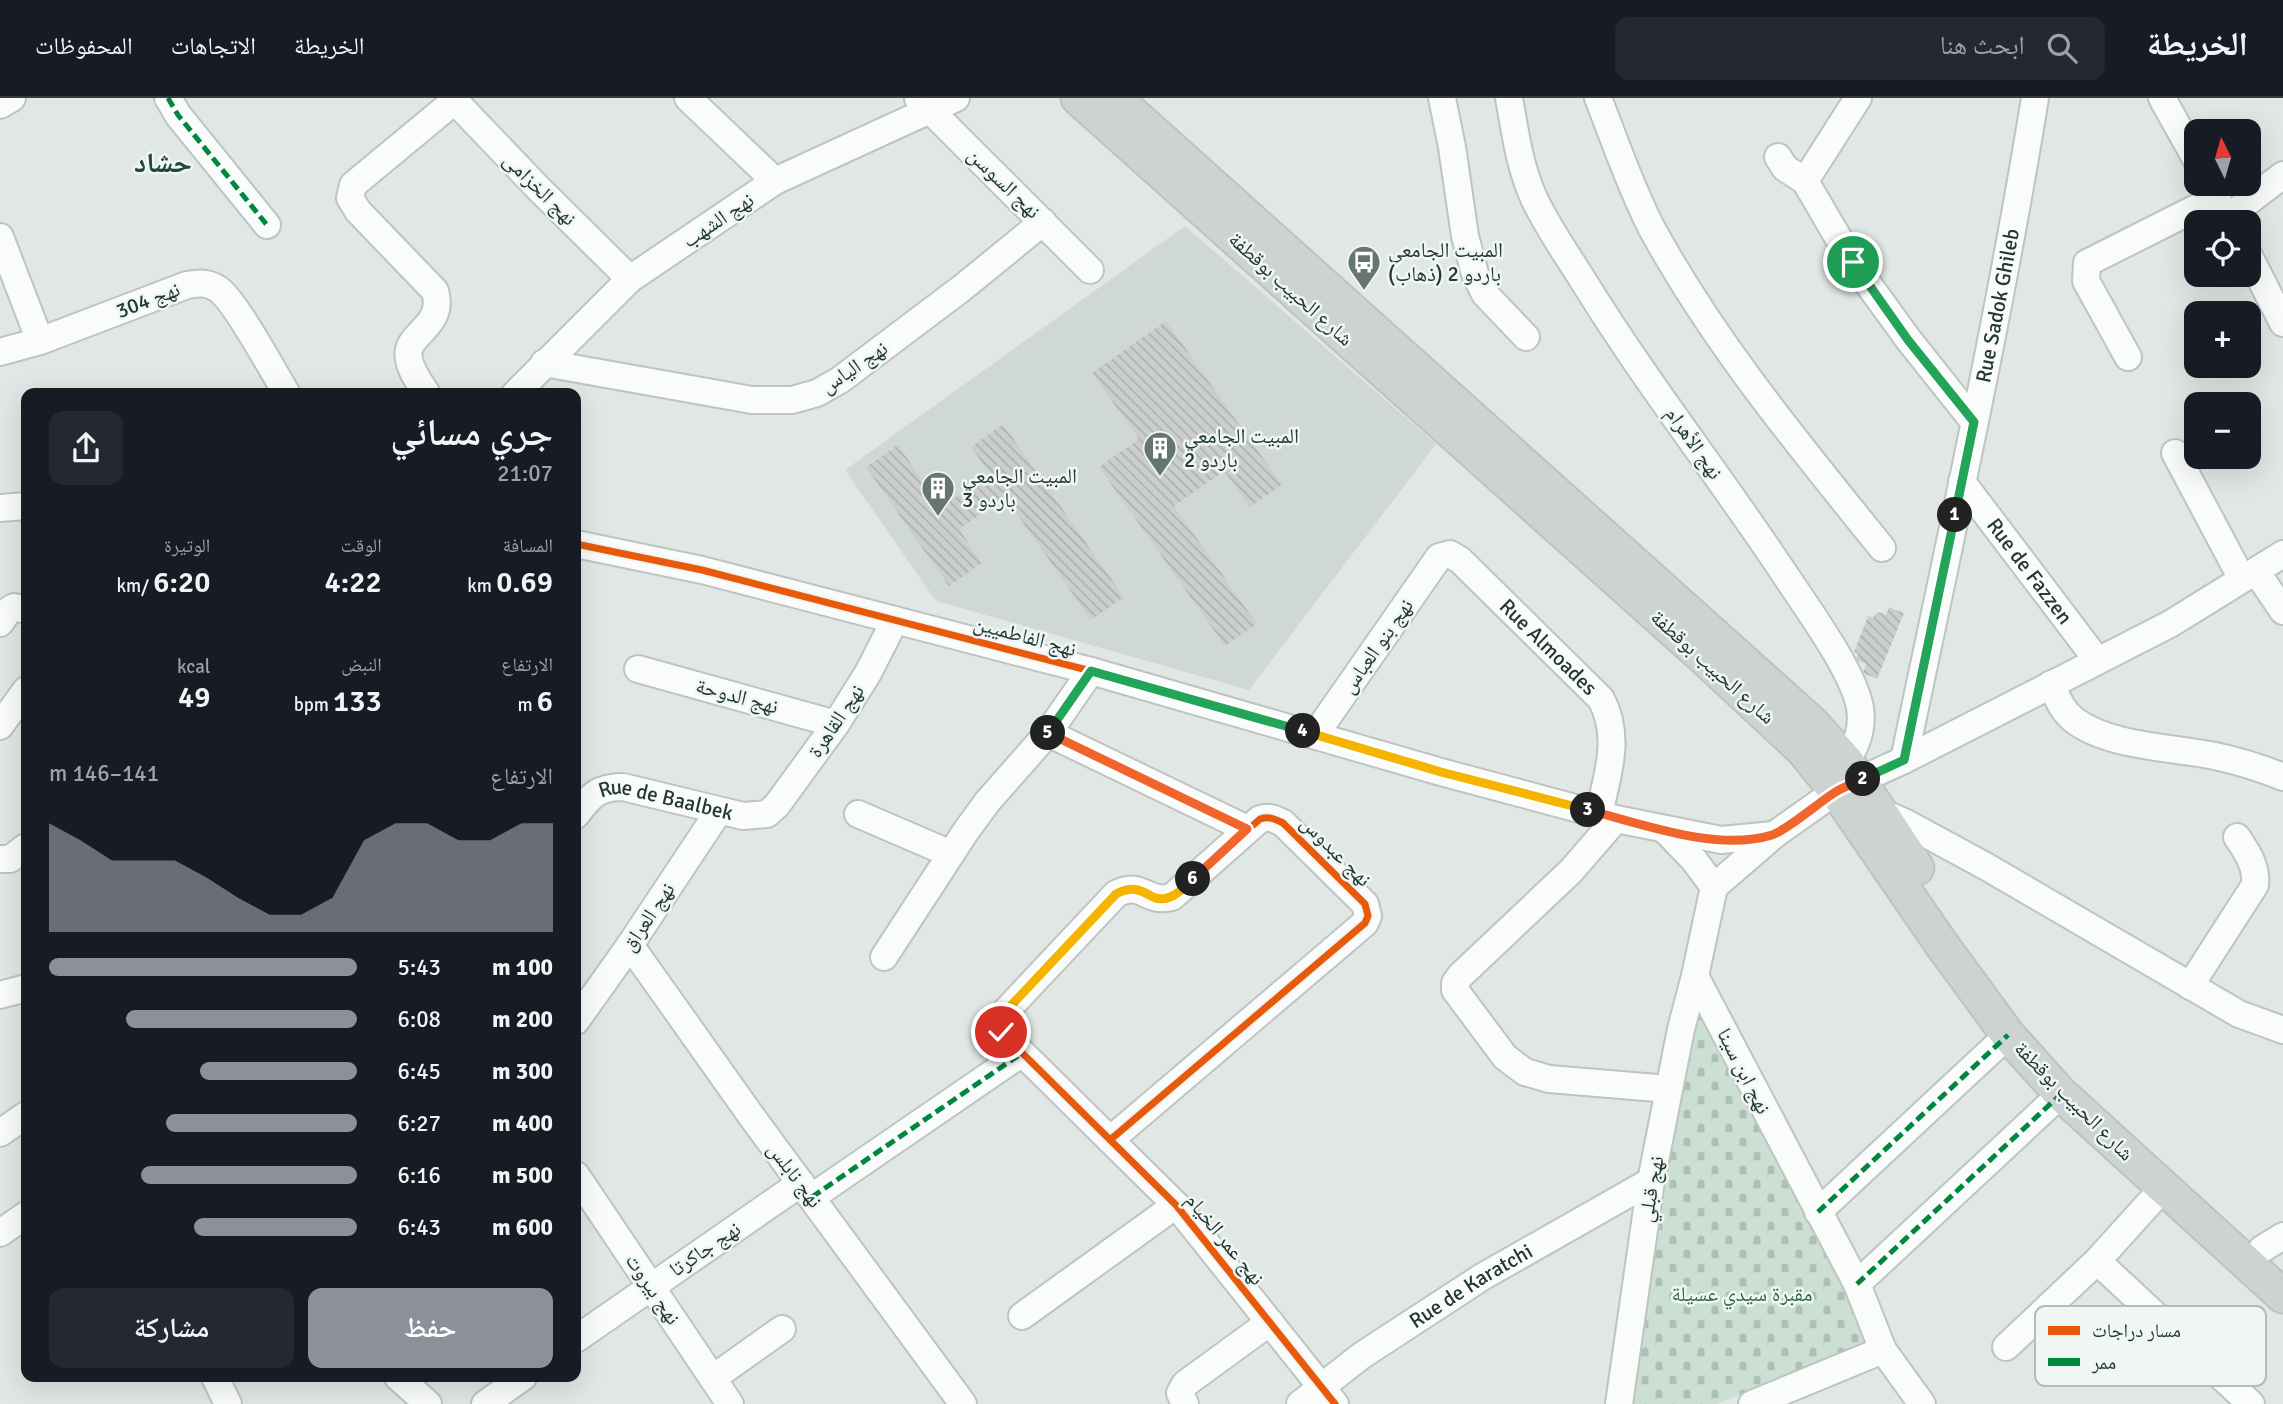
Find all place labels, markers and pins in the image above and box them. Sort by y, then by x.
pin [1823,232,1883,292]
place label: المبيت الجامعي باردو 2 (ذهاب) [1388,237,1503,287]
bus stop icon: المبيت الجامعي باردو 2 (ذهاب) [1345,243,1383,292]
place label: المبيت الجامعي باردو 2 [1184,423,1299,473]
building icon: المبيت الجامعي باردو 2 [1141,429,1179,478]
place label: المبيت الجامعي باردو 3 [962,463,1077,513]
building icon: المبيت الجامعي باردو 3 [919,469,957,518]
pin: 1 [1938,498,1972,532]
pin: 4 [1286,714,1320,748]
pin: 5 [1030,716,1066,750]
pin: 2 [1846,762,1881,796]
pin: 3 [1570,792,1606,828]
pin: 6 [1176,862,1210,896]
pin [971,1002,1031,1062]

